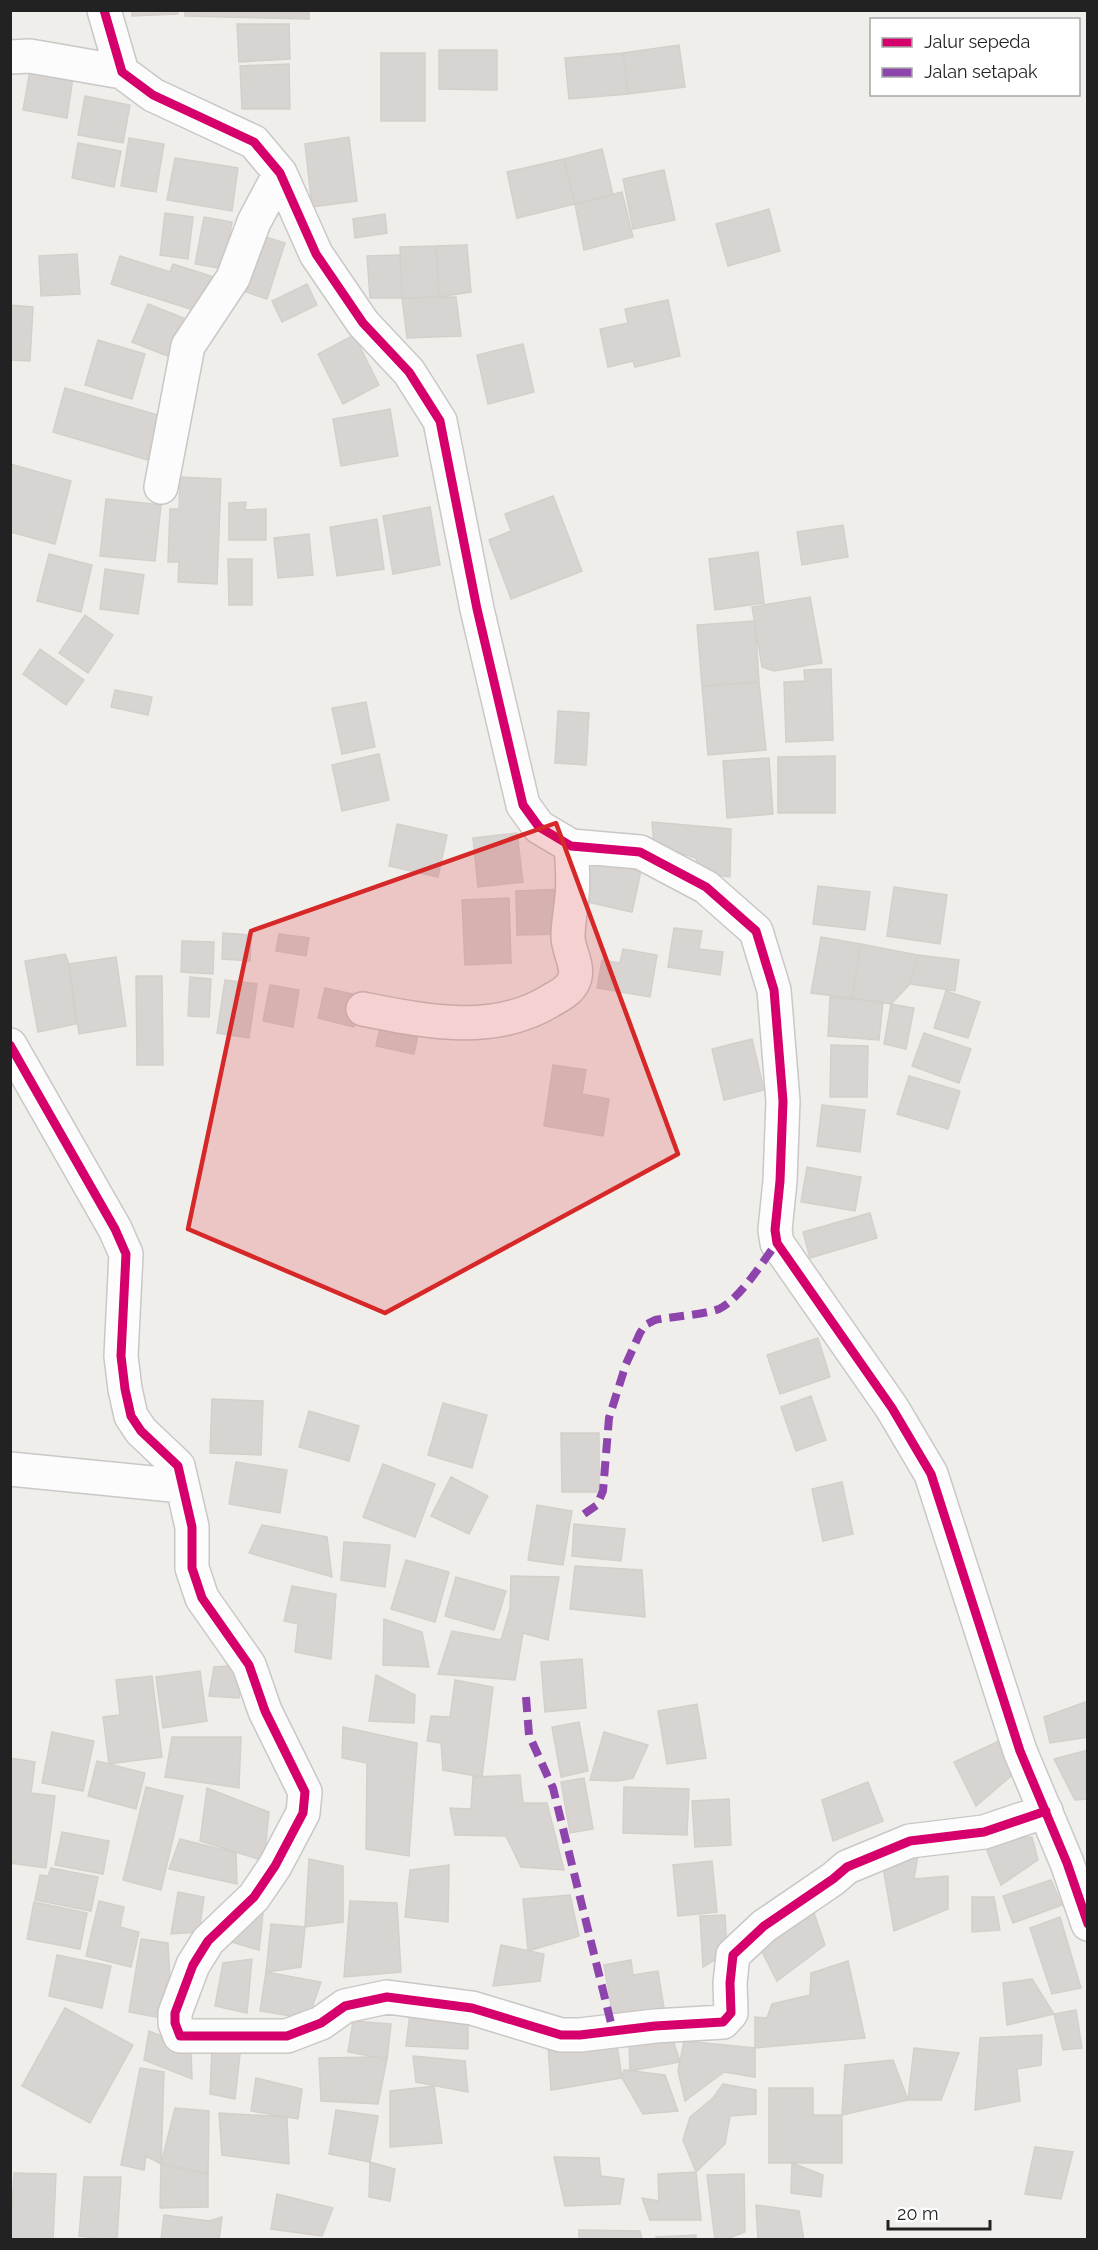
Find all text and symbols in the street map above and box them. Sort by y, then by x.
legend [870,18,1080,96]
text: Jalur sepeda [924,31,1030,52]
text: Jalan setapak [924,61,1038,82]
scale bar [888,2193,990,2231]
text: 20 m [897,2203,939,2224]

